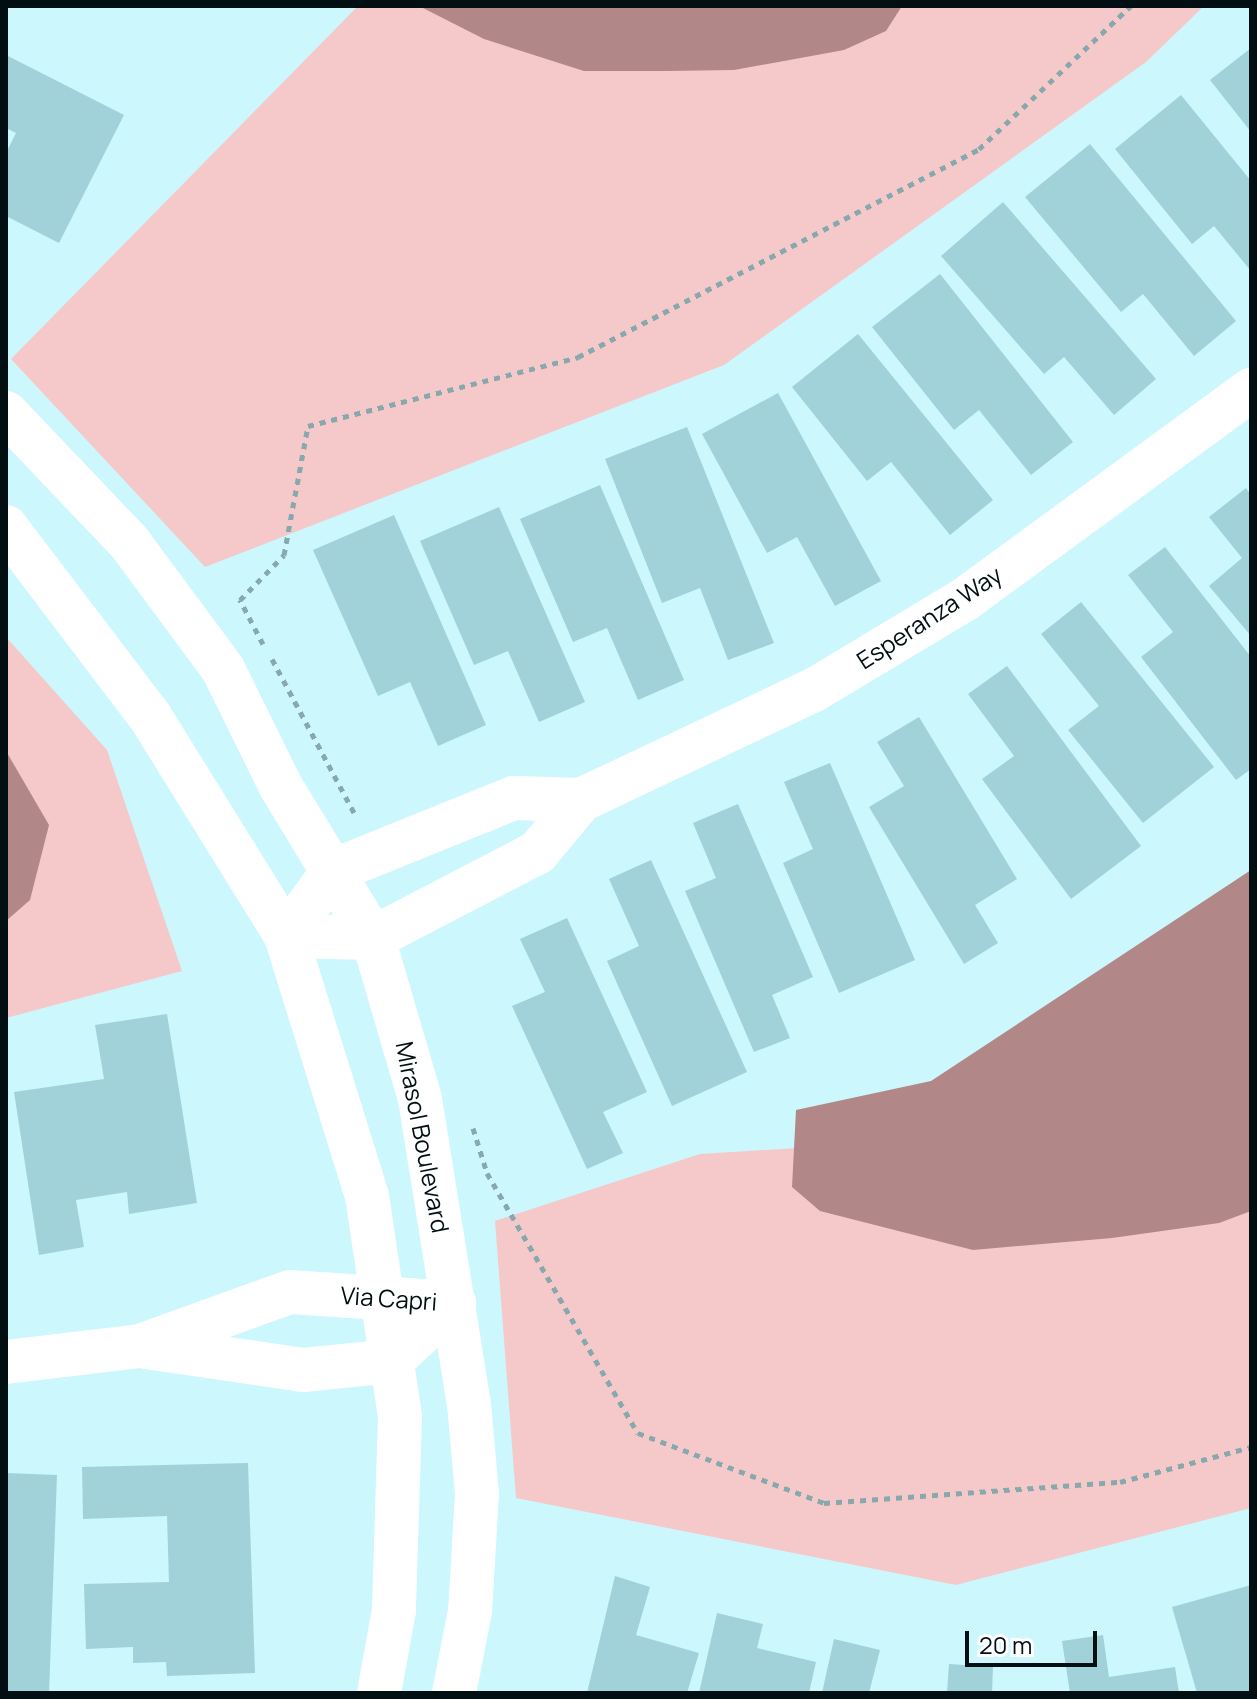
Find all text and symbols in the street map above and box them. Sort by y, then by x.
street label: Esperanza Way [851,559,1007,675]
street label: Mirasol Boulevard [390,1039,456,1235]
street label: Via Capri [340,1280,438,1316]
scale bar [969,1615,1101,1665]
text: 20 m [979,1628,1032,1661]

